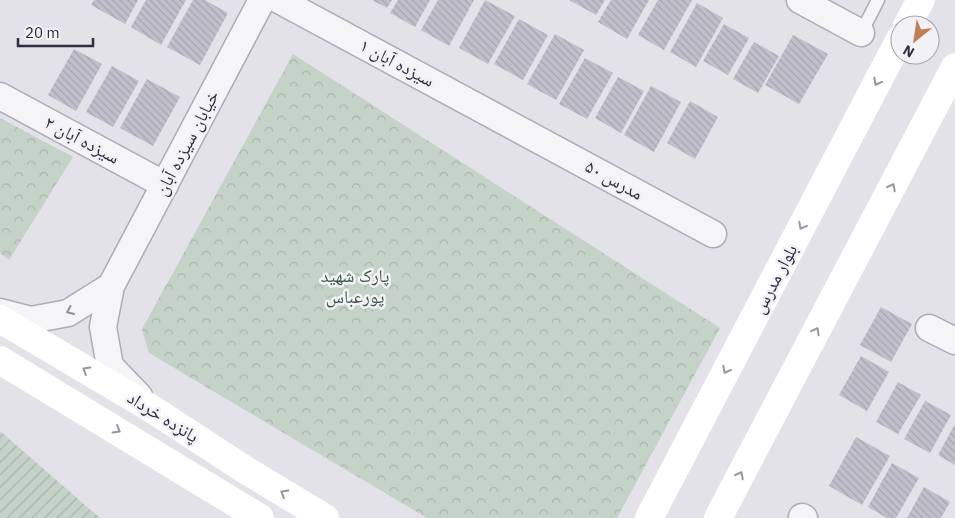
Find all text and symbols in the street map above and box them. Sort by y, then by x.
scale bar [18,15,92,47]
north arrow [890,15,940,65]
text: 20 m [25,23,60,42]
street label: سیزده آبان ۱ [356,33,439,92]
text: N [900,41,917,62]
one-way arrow [873,77,883,86]
street label: خیابان سیزده آبان [149,86,224,199]
street label: سیزده آبان ۲ [41,110,124,169]
street label: مدرس ۵۰ [581,154,647,205]
one-way arrow [886,184,896,193]
one-way arrow [798,221,808,230]
street label: بلوار مدرس [747,240,802,317]
park label: پارک شهید پورعباس [321,264,389,308]
one-way arrow [66,304,75,314]
one-way arrow [810,327,820,336]
one-way arrow [723,365,733,374]
one-way arrow [83,367,92,377]
street label: پانزده خرداد [123,386,203,448]
one-way arrow [112,424,121,434]
one-way arrow [734,471,744,480]
one-way arrow [280,489,289,499]

